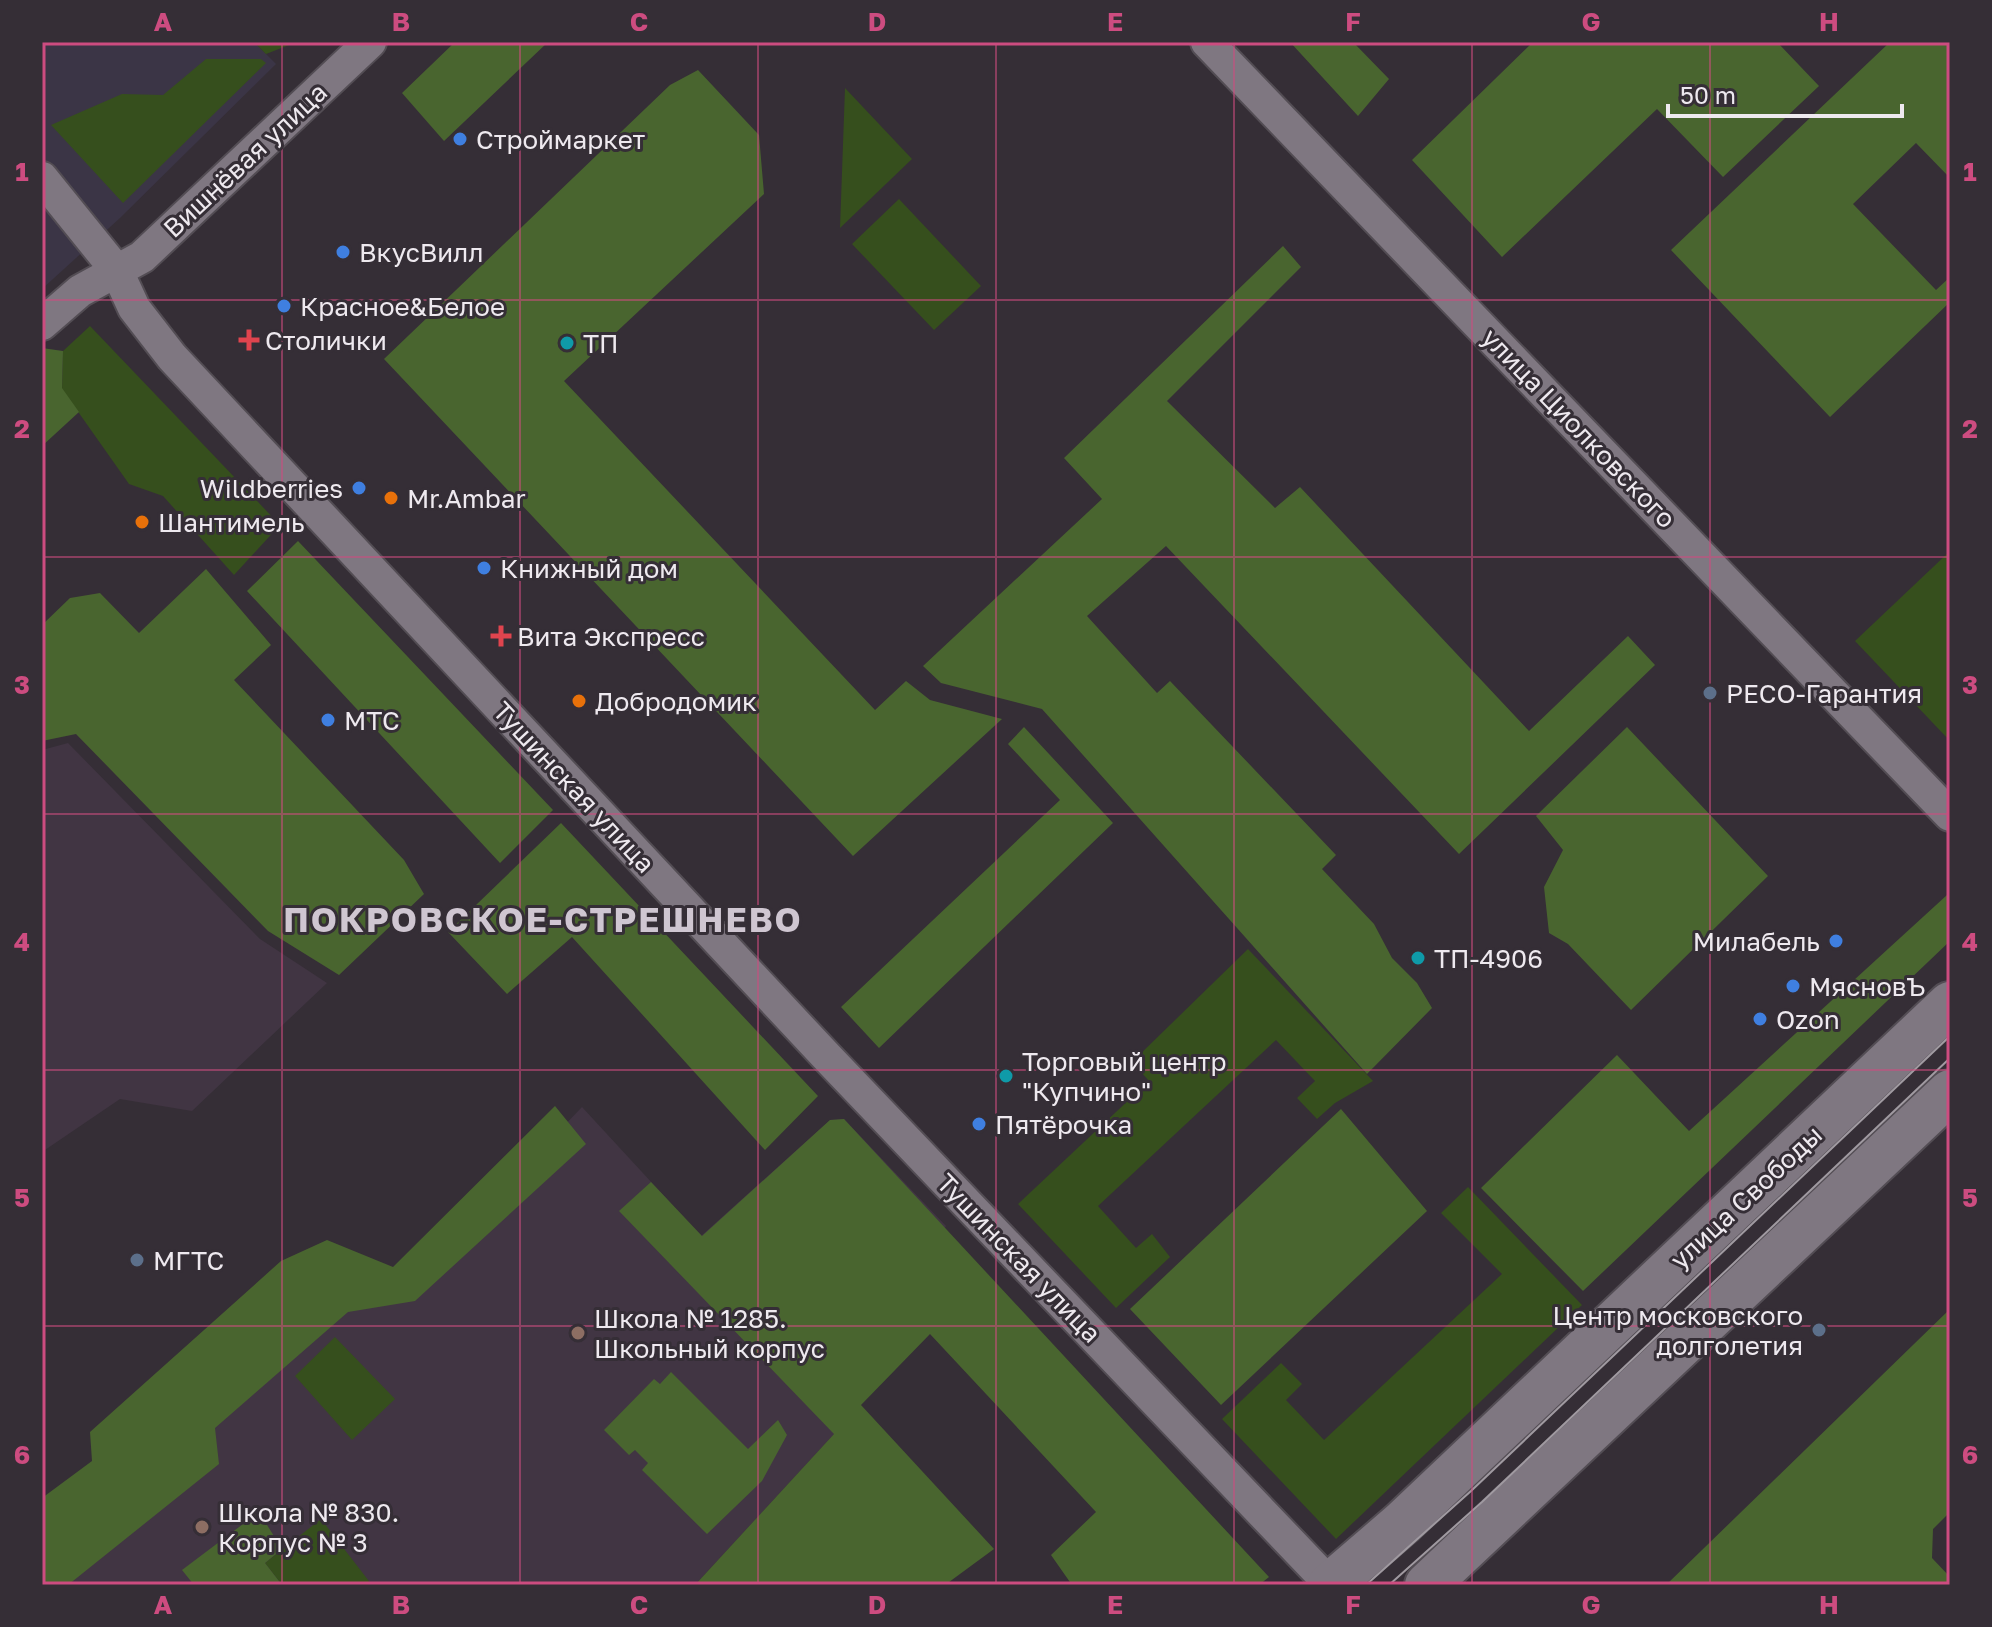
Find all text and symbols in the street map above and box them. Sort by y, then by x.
text: A [154,6,173,37]
text: B [392,6,410,37]
text: C [630,6,648,37]
text: D [868,6,886,37]
text: E [1107,6,1123,37]
text: F [1345,6,1361,37]
text: G [1581,6,1601,37]
text: H [1819,6,1839,37]
scale bar [1668,68,1902,118]
street label: Вишнёвая улица [157,76,333,244]
text: 50 m [1680,80,1736,109]
place label: Строймаркет [476,124,646,155]
marker: Строймаркет [451,130,469,148]
text: 1 [15,156,29,187]
text: 1 [1963,156,1977,187]
place label: ВкусВилл [359,237,484,268]
marker: ВкусВилл [334,243,352,261]
place label: Красное&Белое [300,291,505,322]
marker: Красное&Белое [275,297,293,315]
street label: улица Циолковского [1476,322,1682,534]
place label: Столички [265,325,387,356]
place label: ТП [583,328,619,359]
marker: Столички [240,331,258,349]
marker: ТП [558,334,576,352]
text: 2 [14,413,30,444]
text: 2 [1962,413,1978,444]
place label: Wildberries [200,473,343,504]
marker: Wildberries [350,479,368,497]
place label: Mr.Ambar [407,483,526,514]
marker: Mr.Ambar [382,489,400,507]
place label: Шантимель [158,507,305,538]
marker: Шантимель [133,513,151,531]
place label: Книжный дом [500,553,678,584]
marker: Книжный дом [475,559,493,577]
place label: Вита Экспресс [517,621,705,652]
marker: Вита Экспресс [492,627,510,645]
text: 3 [14,669,30,700]
text: 3 [1962,669,1978,700]
place label: РЕСО-Гарантия [1726,678,1922,709]
marker: РЕСО-Гарантия [1701,684,1719,702]
place label: Добродомик [595,686,757,717]
marker: Добродомик [570,692,588,710]
street label: Тушинская улица [487,695,661,879]
place label: МТС [344,705,400,736]
marker: МТС [319,711,337,729]
district label: ПОКРОВСКОЕ-СТРЕШНЕВО [283,899,803,939]
text: 4 [14,926,30,957]
place label: Милабель [1693,926,1820,957]
text: 4 [1962,926,1978,957]
marker: Милабель [1827,932,1845,950]
place label: ТП-4906 [1434,943,1543,974]
marker: ТП-4906 [1409,949,1427,967]
place label: МясновЪ [1809,971,1926,1002]
marker: МясновЪ [1784,977,1802,995]
place label: Ozon [1776,1004,1840,1035]
marker: Ozon [1751,1010,1769,1028]
place label: Торговый центр "Купчино" [1022,1046,1227,1107]
marker: Торговый центр "Купчино" [997,1067,1015,1085]
place label: Пятёрочка [995,1109,1132,1140]
marker: Пятёрочка [970,1115,988,1133]
street label: улица Свободы [1664,1119,1828,1275]
street label: Тушинская улица [931,1167,1107,1349]
text: 5 [14,1182,30,1213]
text: 5 [1962,1182,1978,1213]
place label: МГТС [153,1245,224,1276]
marker: МГТС [128,1251,146,1269]
place label: Центр московского долголетия [1552,1300,1803,1361]
place label: Школа № 1285. Школьный корпус [594,1303,825,1364]
marker: Центр московского долголетия [1810,1321,1828,1339]
marker: Школа № 1285. Школьный корпус [569,1324,587,1342]
text: 6 [14,1439,30,1470]
text: 6 [1962,1439,1978,1470]
place label: Школа № 830. Корпус № 3 [218,1497,399,1558]
marker: Школа № 830. Корпус № 3 [193,1518,211,1536]
text: A [154,1589,173,1620]
text: B [392,1589,410,1620]
text: C [630,1589,648,1620]
text: D [868,1589,886,1620]
text: E [1107,1589,1123,1620]
text: F [1345,1589,1361,1620]
text: G [1581,1589,1601,1620]
text: H [1819,1589,1839,1620]

